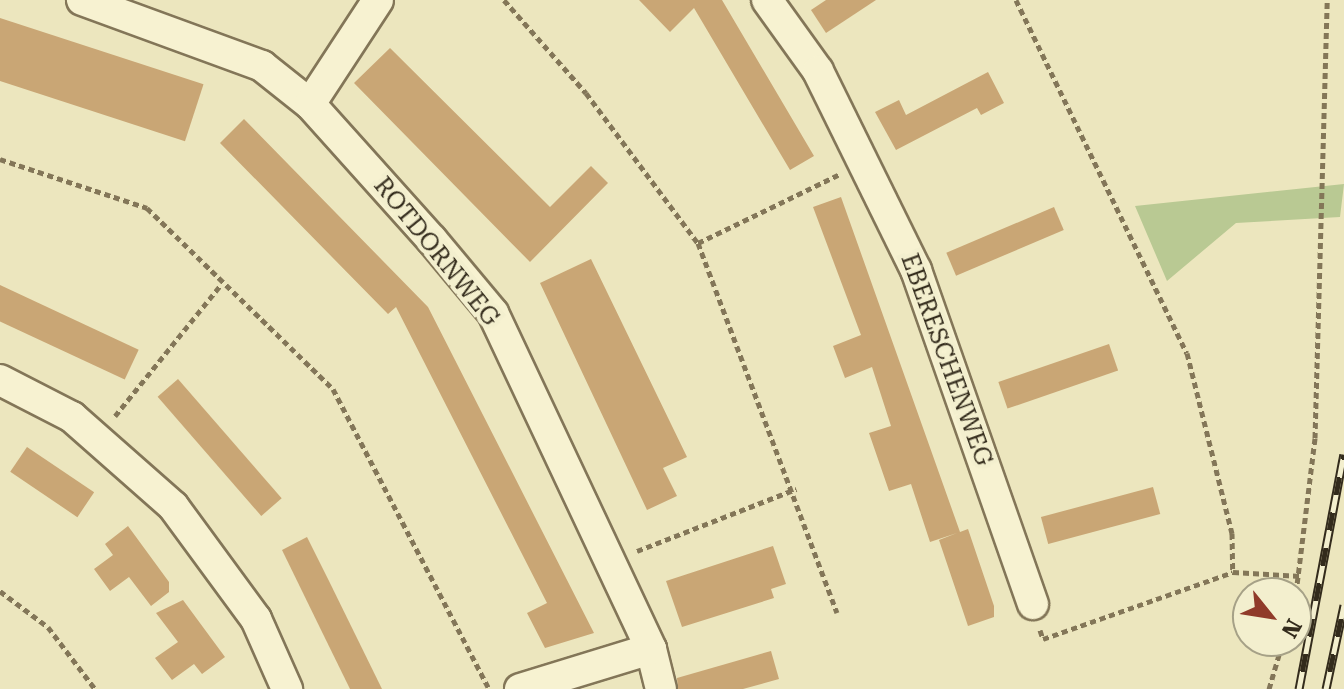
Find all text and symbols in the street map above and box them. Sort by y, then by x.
street label: ROTDORNWEG [367,172,505,332]
street label: EBERESCHENWEG [894,250,998,470]
north arrow [1232,577,1312,657]
text: N [1276,615,1307,642]

